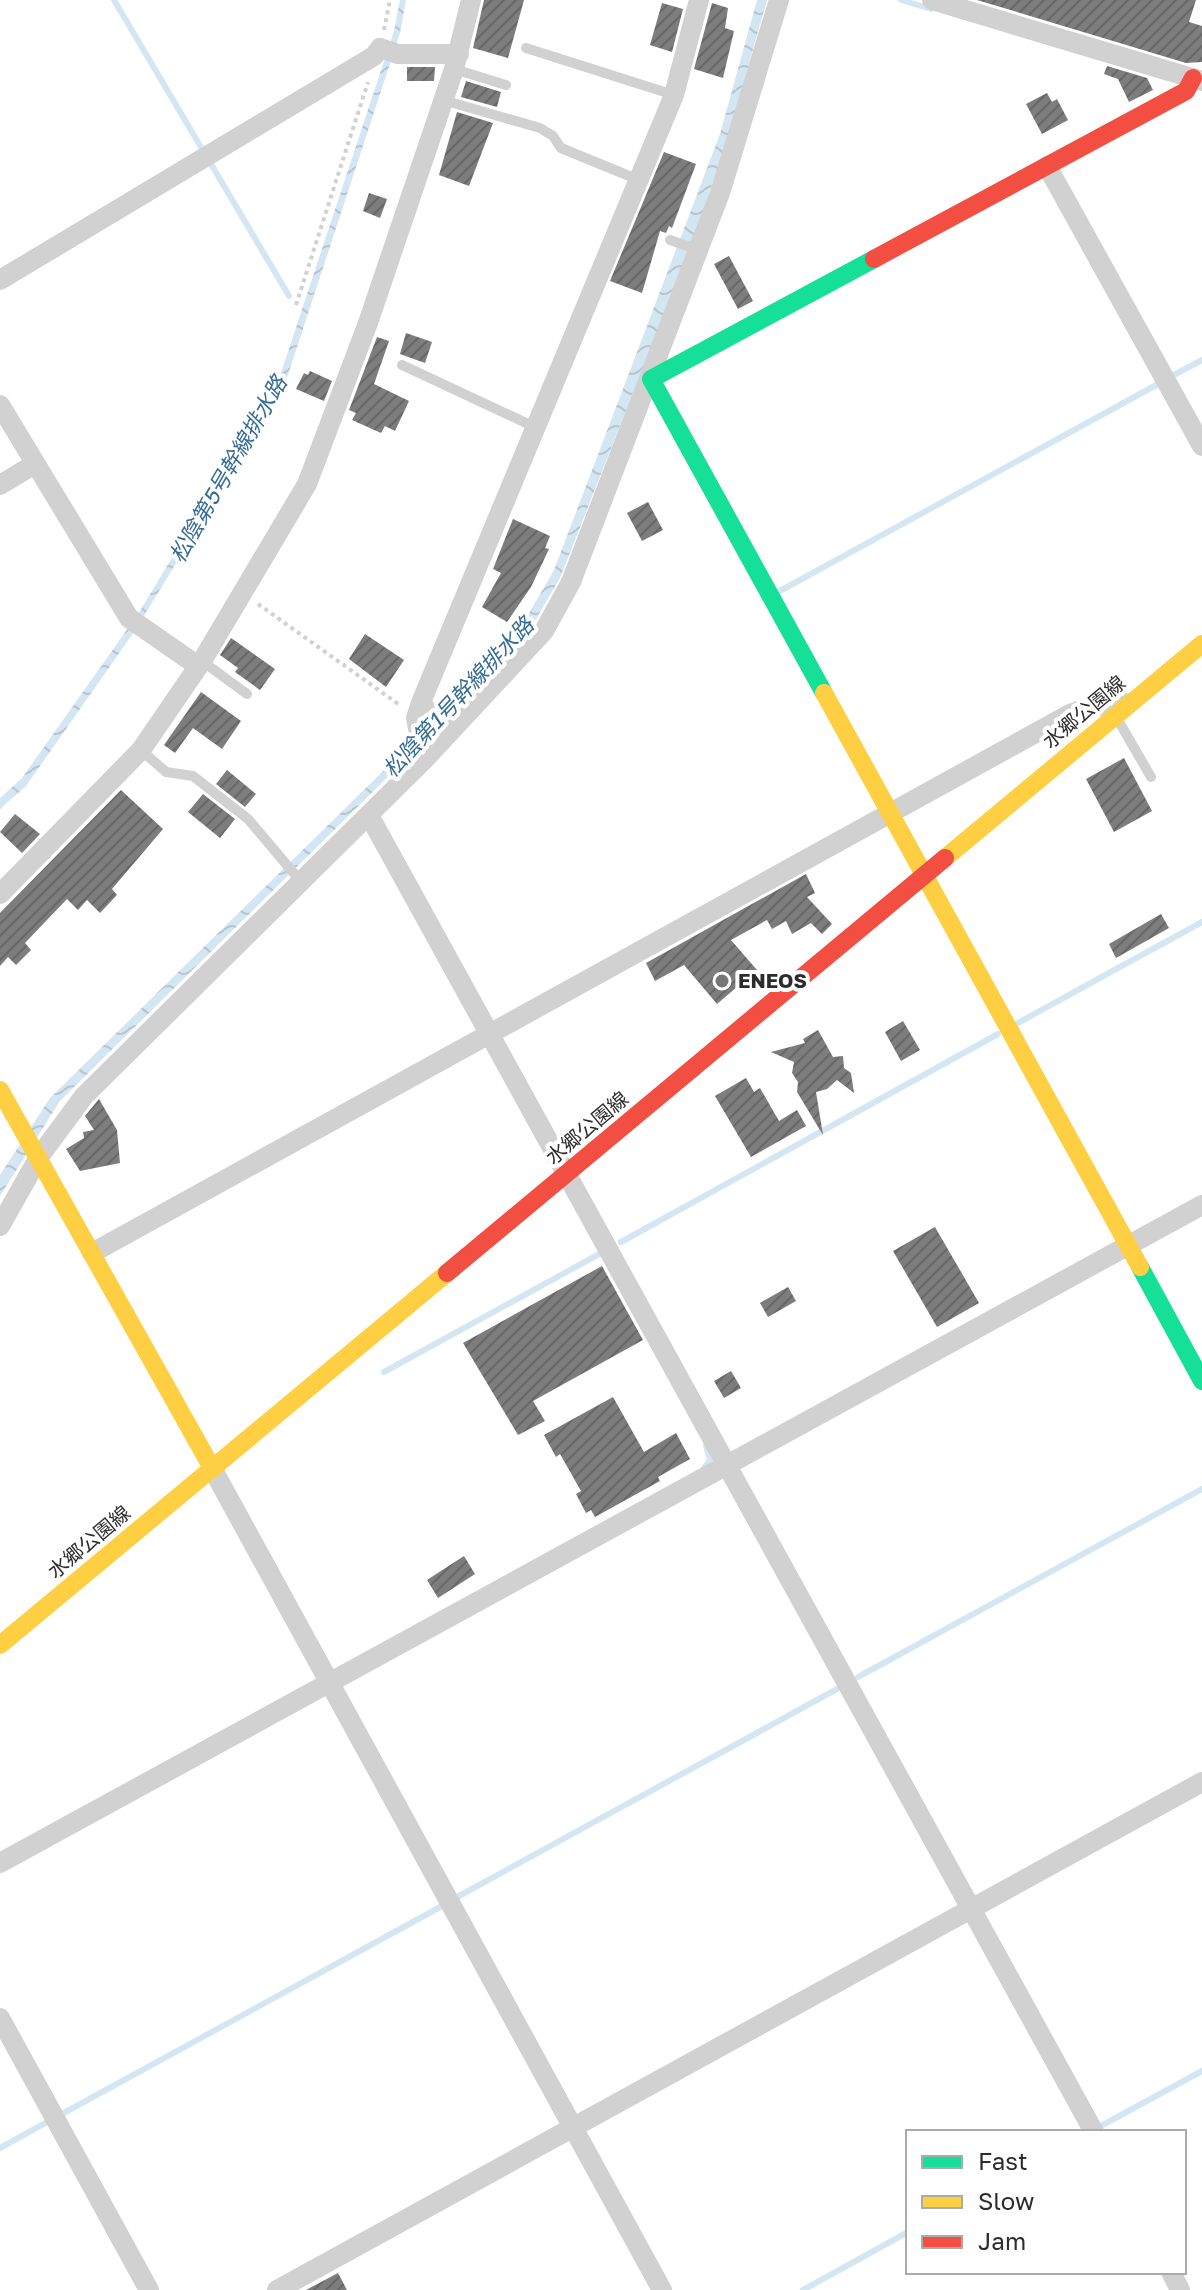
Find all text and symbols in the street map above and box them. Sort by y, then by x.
water label: 松陰第5号幹線排水路 [163,369,293,567]
water label: 松陰第1号幹線排水路 [377,610,540,782]
street label: 水郷公園線 [1037,670,1129,753]
place label: ENEOS [738,968,807,992]
marker: ENEOS [713,972,731,990]
street label: 水郷公園線 [540,1086,632,1169]
street label: 水郷公園線 [42,1500,134,1583]
legend [906,2130,1186,2274]
text: Fast [978,2146,1028,2175]
text: Slow [978,2186,1034,2215]
text: Jam [978,2226,1026,2255]

